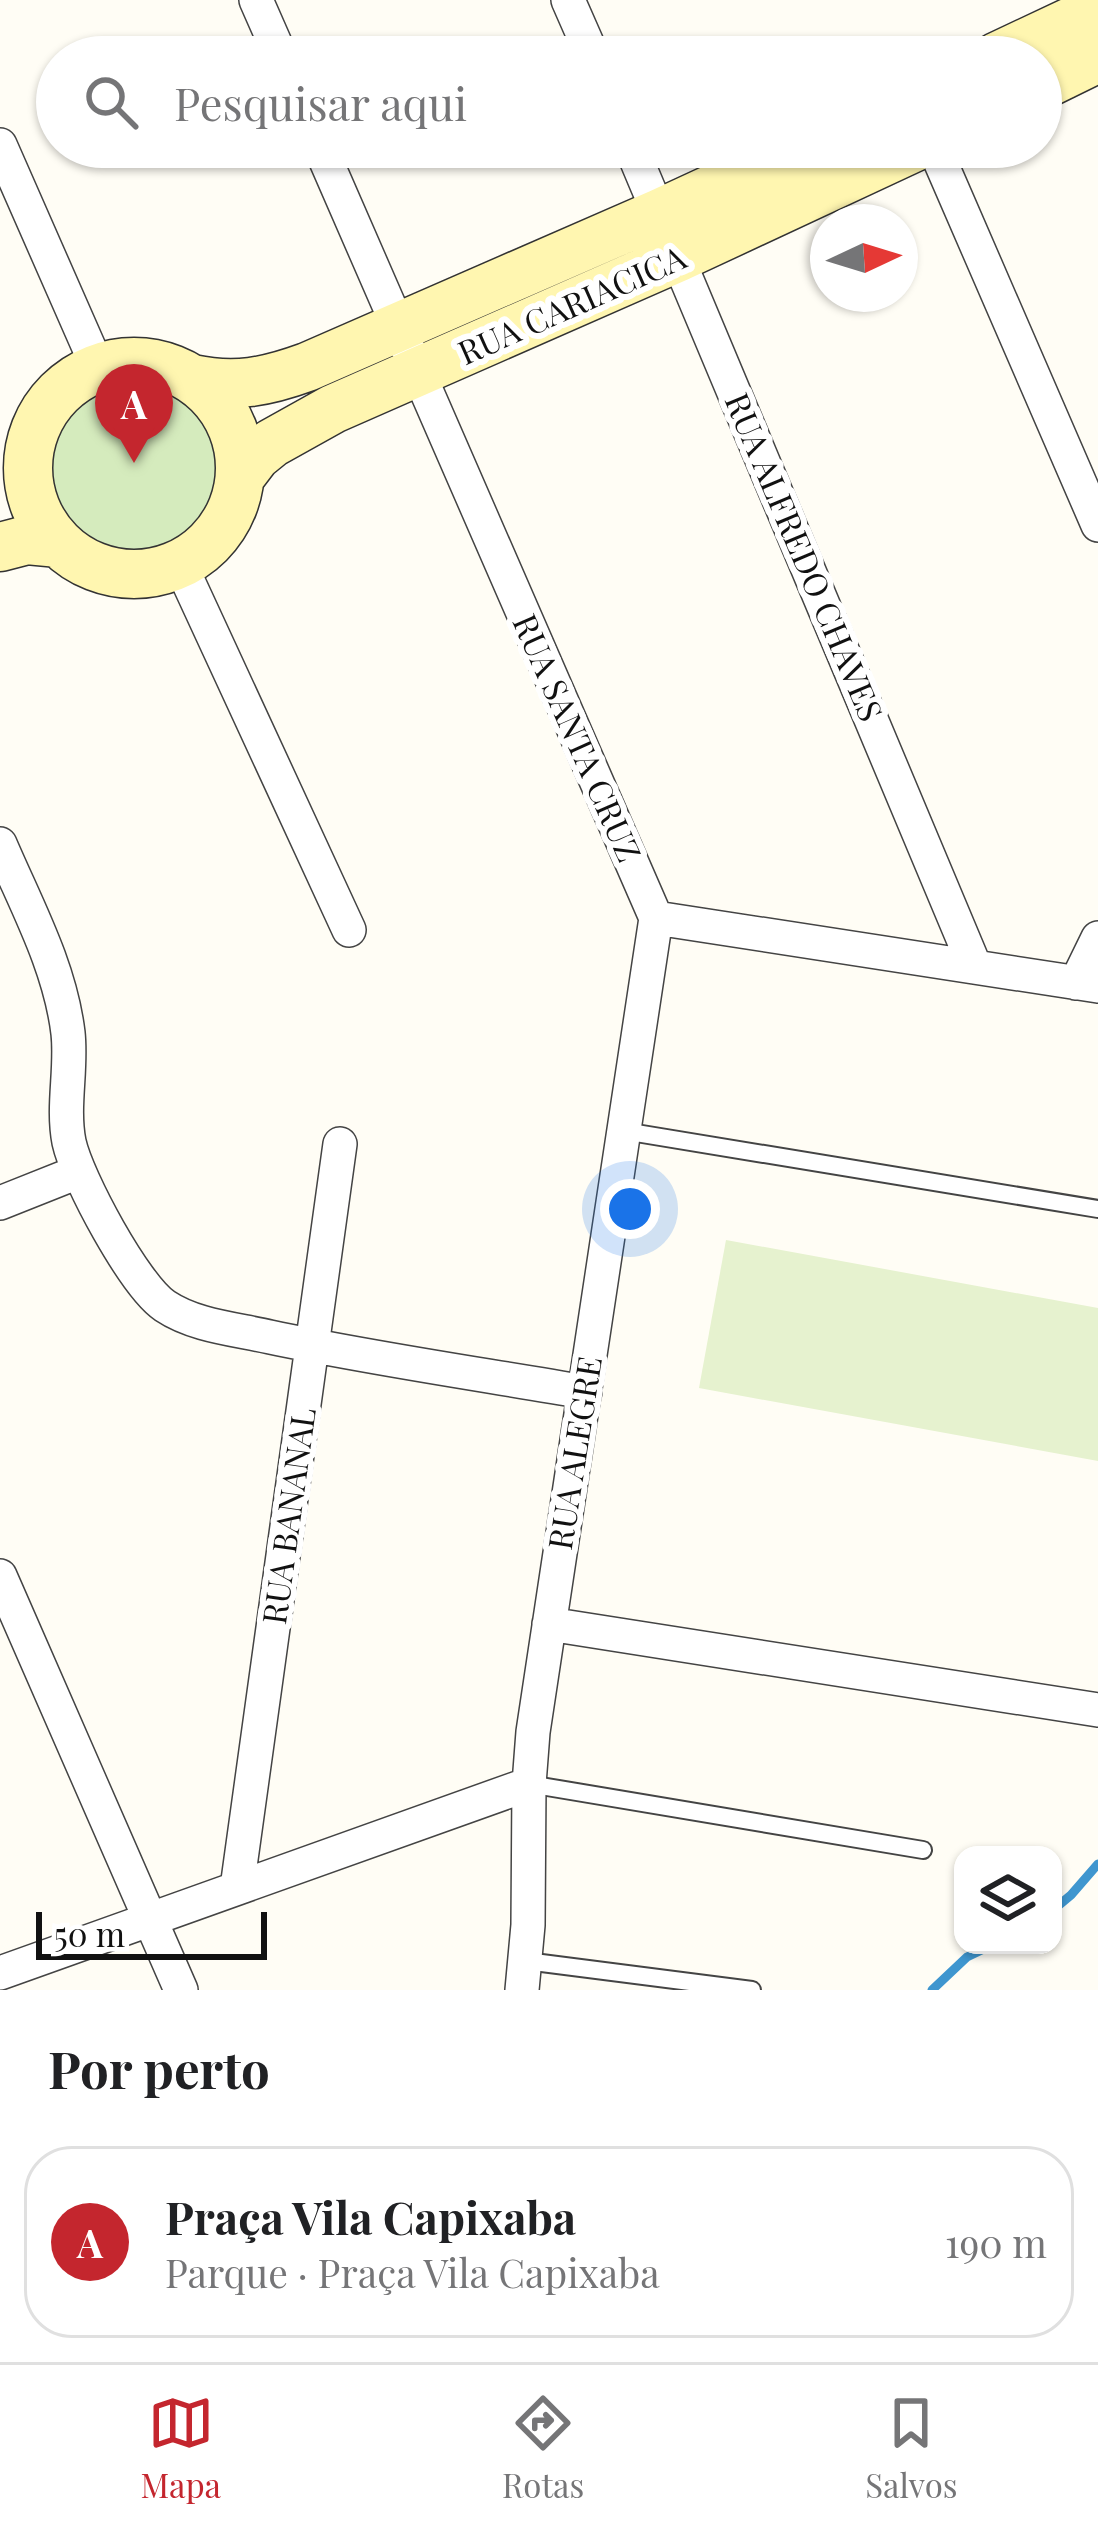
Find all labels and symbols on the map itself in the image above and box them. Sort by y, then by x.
north arrow [810,204,918,312]
street label: RUA CARIACICA [450,233,692,373]
pin: A [95,364,173,463]
street label: RUA ALFREDO CHAVES [717,385,895,727]
street label: RUA SANTA CRUZ [504,606,653,868]
your location [600,1179,660,1239]
street label: RUA ALEGRE [536,1353,610,1552]
street label: RUA BANANAL [250,1405,324,1627]
scale bar [36,1906,267,1959]

